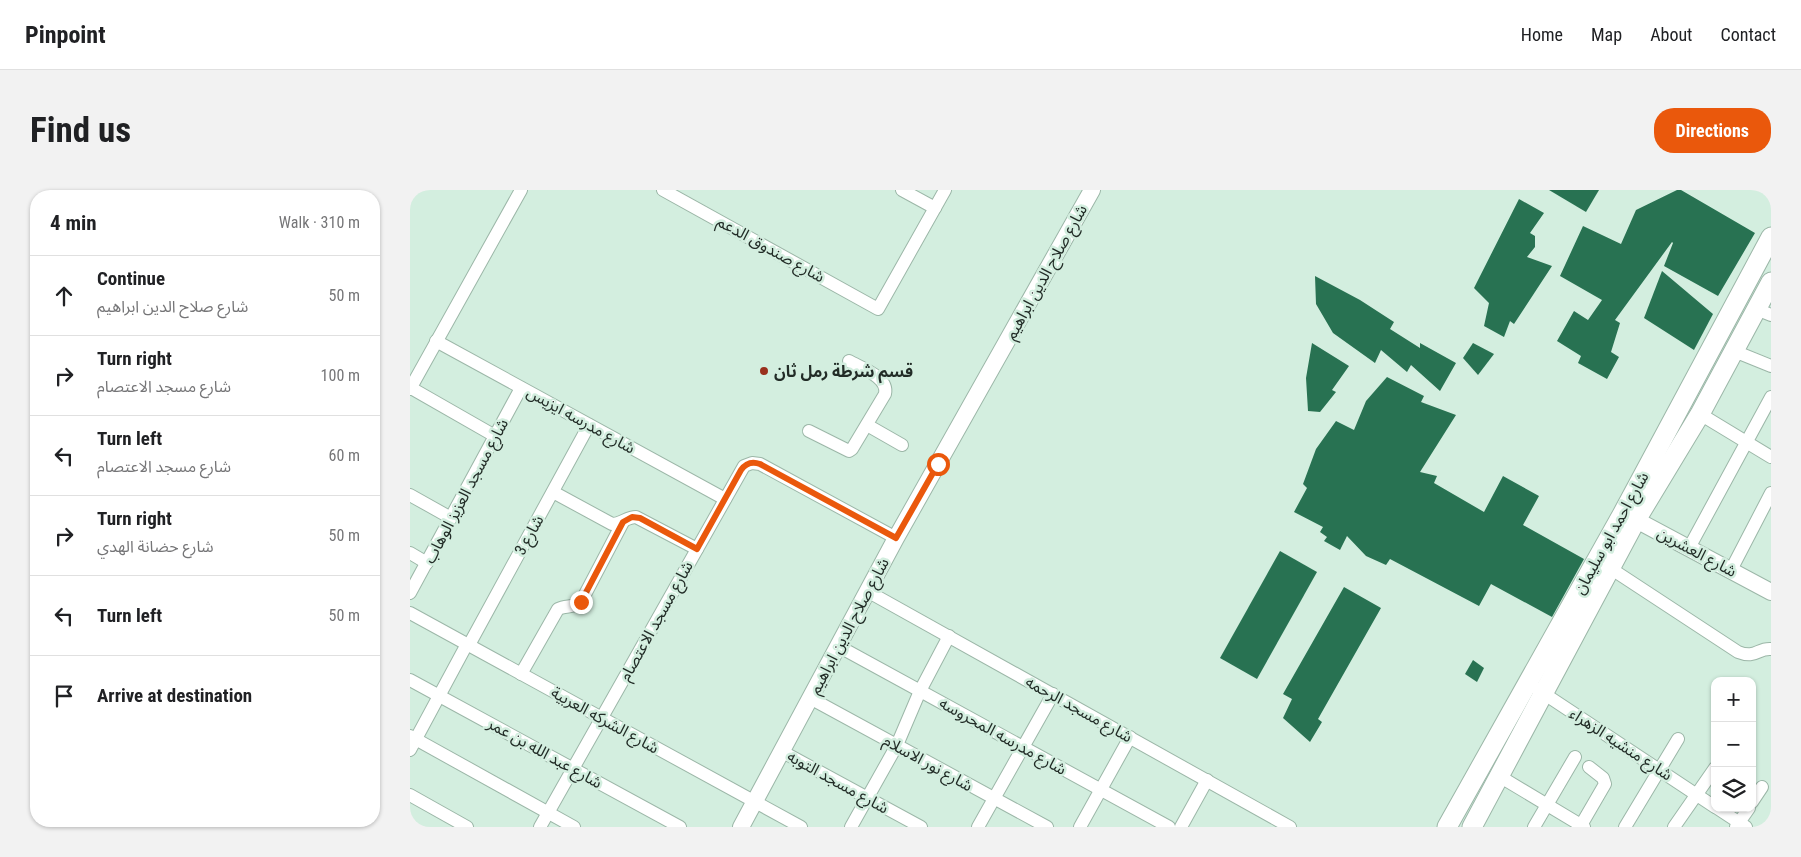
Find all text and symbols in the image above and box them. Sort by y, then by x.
text: Pinpoint [25,21,106,49]
text: Home [1521,24,1563,45]
text: Map [1591,24,1622,45]
text: About [1650,24,1692,45]
text: Contact [1720,24,1776,45]
button: Directions [1654,108,1771,153]
text: Find us [30,110,131,151]
street label: شارع صلاح الدين ابراهيم [1001,201,1094,344]
text: 4 min [50,211,97,235]
street label: شارع صندوق الدعم [712,212,828,289]
text: Walk · 310 m [279,213,360,232]
text: Continue [97,267,165,290]
icon: ahead [50,282,78,310]
text: 50 m [328,286,360,305]
text: شارع صلاح الدين ابراهيم [97,297,248,316]
text: Turn right [97,347,172,370]
icon: right [50,362,78,390]
place label: قسم شرطة رمل ثان [774,362,913,384]
marker: قسم شرطة رمل ثان [758,365,770,377]
text: 100 m [321,366,360,385]
text: شارع مسجد الاعتصام [97,377,231,396]
street label: شارع مدرسه ايزيس [522,382,638,460]
street label: شارع مسجد العزيز الوهاب [420,415,515,568]
text: Turn left [97,427,162,450]
icon: left [50,442,78,470]
text: 60 m [328,446,360,465]
route start [927,453,950,476]
text: شارع مسجد الاعتصام [97,457,231,476]
street label: شارع احمد ابو سليمان [1569,468,1655,599]
text: Turn right [97,507,172,530]
street label: شارع 3 [510,512,550,560]
icon: right [50,522,78,550]
street label: شارع العشرين [1653,523,1740,583]
text: 50 m [328,526,360,545]
text: شارع حضانة الهدي [97,537,214,556]
street label: شارع صلاح الدين ابراهيم [805,555,896,699]
street label: شارع مسجد الاعتصام [615,558,699,686]
route end [570,591,593,614]
icon: left [50,602,78,630]
text: Turn left [97,604,162,627]
text: 50 m [328,606,360,625]
street label: شارع مسجد الرحمه [1021,672,1136,749]
map controls [1711,677,1756,812]
button: + [1711,677,1756,722]
icon: arrive [50,682,78,710]
street label: شارع الشركه العربية [546,683,662,760]
text: Arrive at destination [97,684,252,707]
street label: شارع مدرسه المحروسه [935,693,1070,781]
street label: شارع منشيه الزهراء [1564,704,1676,787]
street label: شارع عبد الله بن عمر [482,713,606,795]
button: − [1711,722,1756,767]
street label: شارع نور الاسلام [879,731,976,798]
street label: شارع مسجد التوبه [783,746,892,820]
button: layers [1711,767,1756,812]

